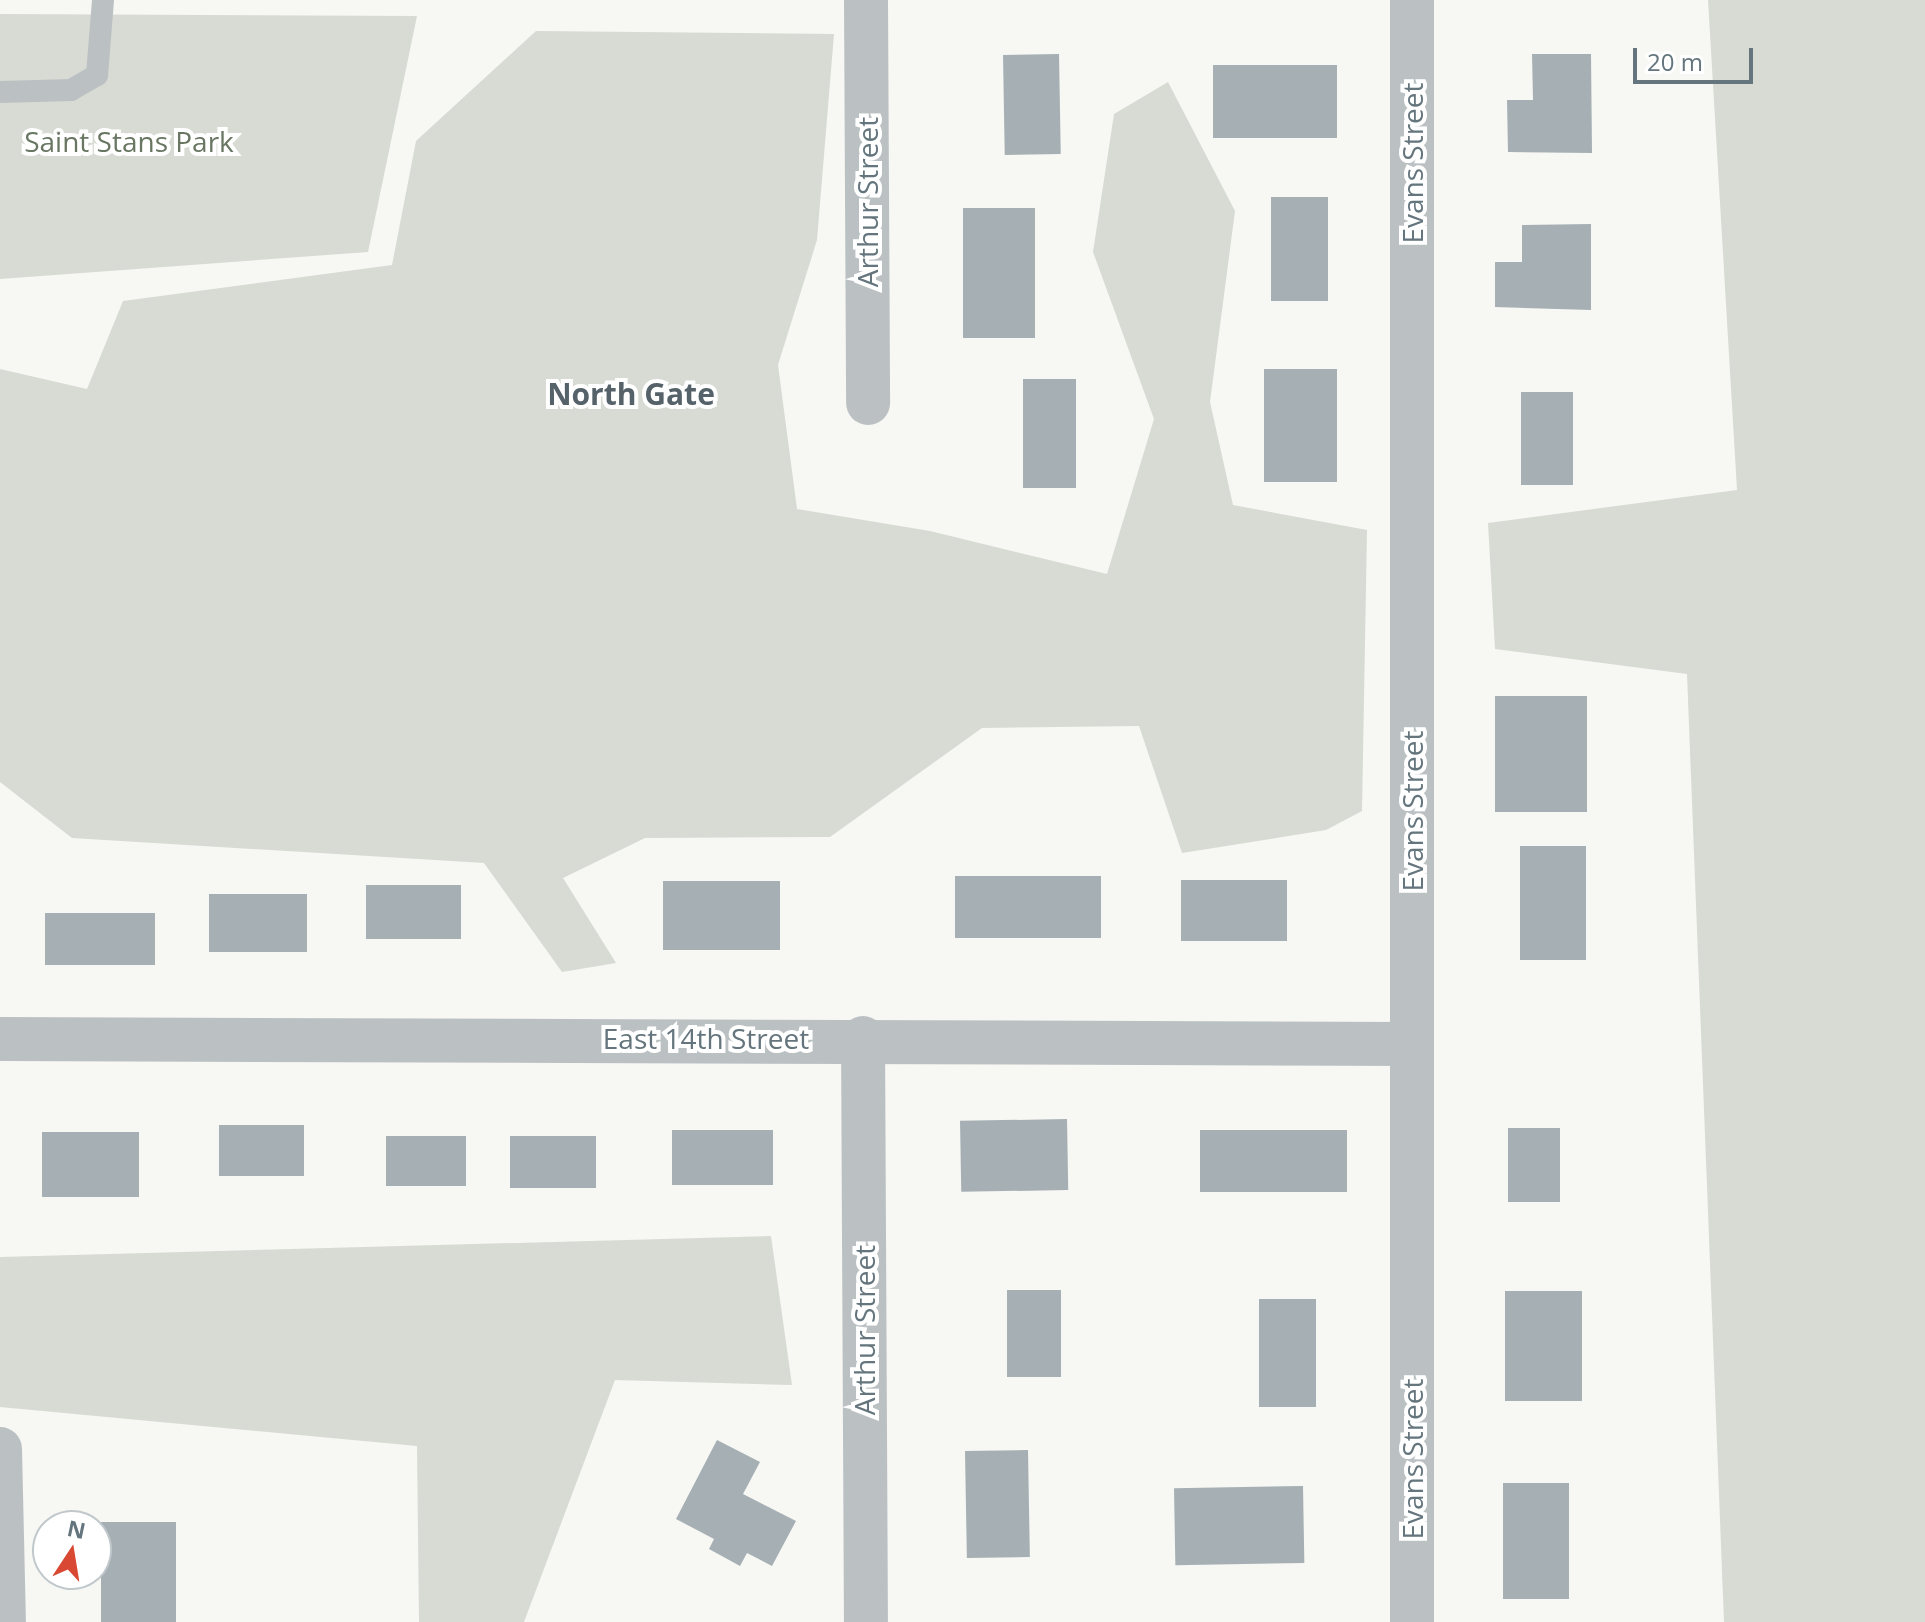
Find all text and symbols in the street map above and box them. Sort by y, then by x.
scale bar [1637,32,1757,82]
text: 20 m [1647,45,1703,78]
street label: Evans Street [1395,82,1429,244]
street label: Arthur Street [850,117,884,287]
park label: Saint Stans Park [24,124,234,158]
district label: North Gate [547,376,715,412]
street label: Evans Street [1395,730,1429,892]
street label: East 14th Street [603,1021,809,1055]
street label: Arthur Street [847,1245,881,1415]
street label: Evans Street [1395,1378,1429,1540]
north arrow [32,1510,112,1590]
text: N [65,1512,88,1545]

